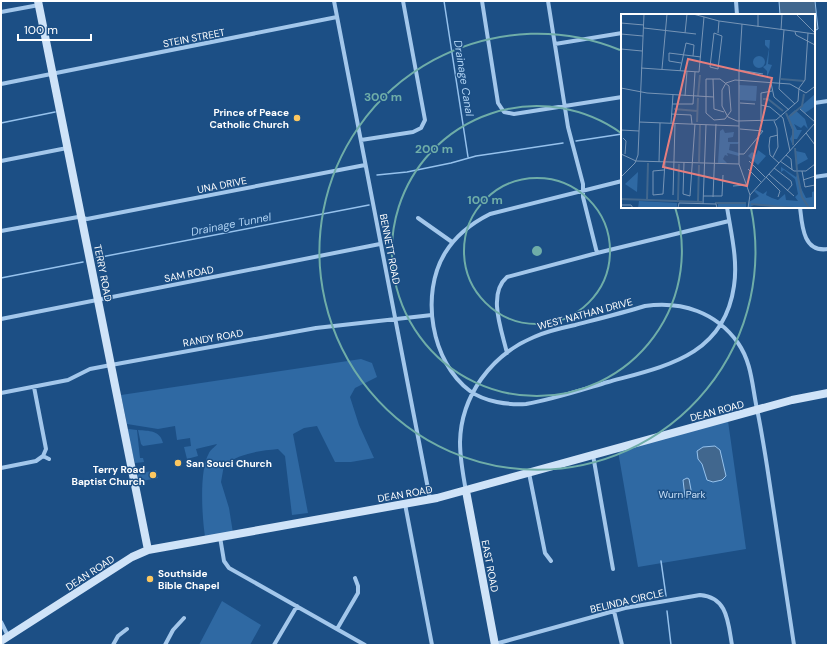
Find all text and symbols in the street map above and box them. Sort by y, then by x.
inset map [621,14,815,208]
scale bar [18,16,91,42]
text: 100 m [24,22,58,38]
street label: STEIN STREET [162,26,226,50]
water label: Drainage Canal [451,39,477,118]
text: 300 m [364,89,402,105]
place label: Prince of Peace Catholic Church [209,106,289,131]
marker: Prince of Peace Catholic Church [292,113,302,123]
text: 200 m [415,141,453,157]
street label: UNA DRIVE [196,174,248,196]
text: 100 m [467,192,503,208]
water label: Drainage Tunnel [190,209,273,239]
street label: BENNETT ROAD [377,213,403,286]
street label: TERRY ROAD [91,243,115,303]
centre of rings [530,244,544,258]
street label: SAM ROAD [163,263,215,285]
street label: WEST NATHAN DRIVE [536,295,634,333]
street label: RANDY ROAD [182,326,244,350]
street label: DEAN ROAD [689,398,746,424]
place label: San Souci Church [186,457,272,470]
marker: San Souci Church [173,458,183,468]
place label: Terry Road Baptist Church [72,463,145,488]
marker: Terry Road Baptist Church [148,470,158,480]
street label: DEAN ROAD [377,483,434,505]
park label: Wurn Park [658,488,706,501]
street label: EAST ROAD [479,539,501,593]
street label: DEAN ROAD [63,552,117,594]
place label: Southside Bible Chapel [158,567,220,592]
marker: Southside Bible Chapel [145,574,155,584]
street label: BELINDA CIRCLE [589,586,666,616]

